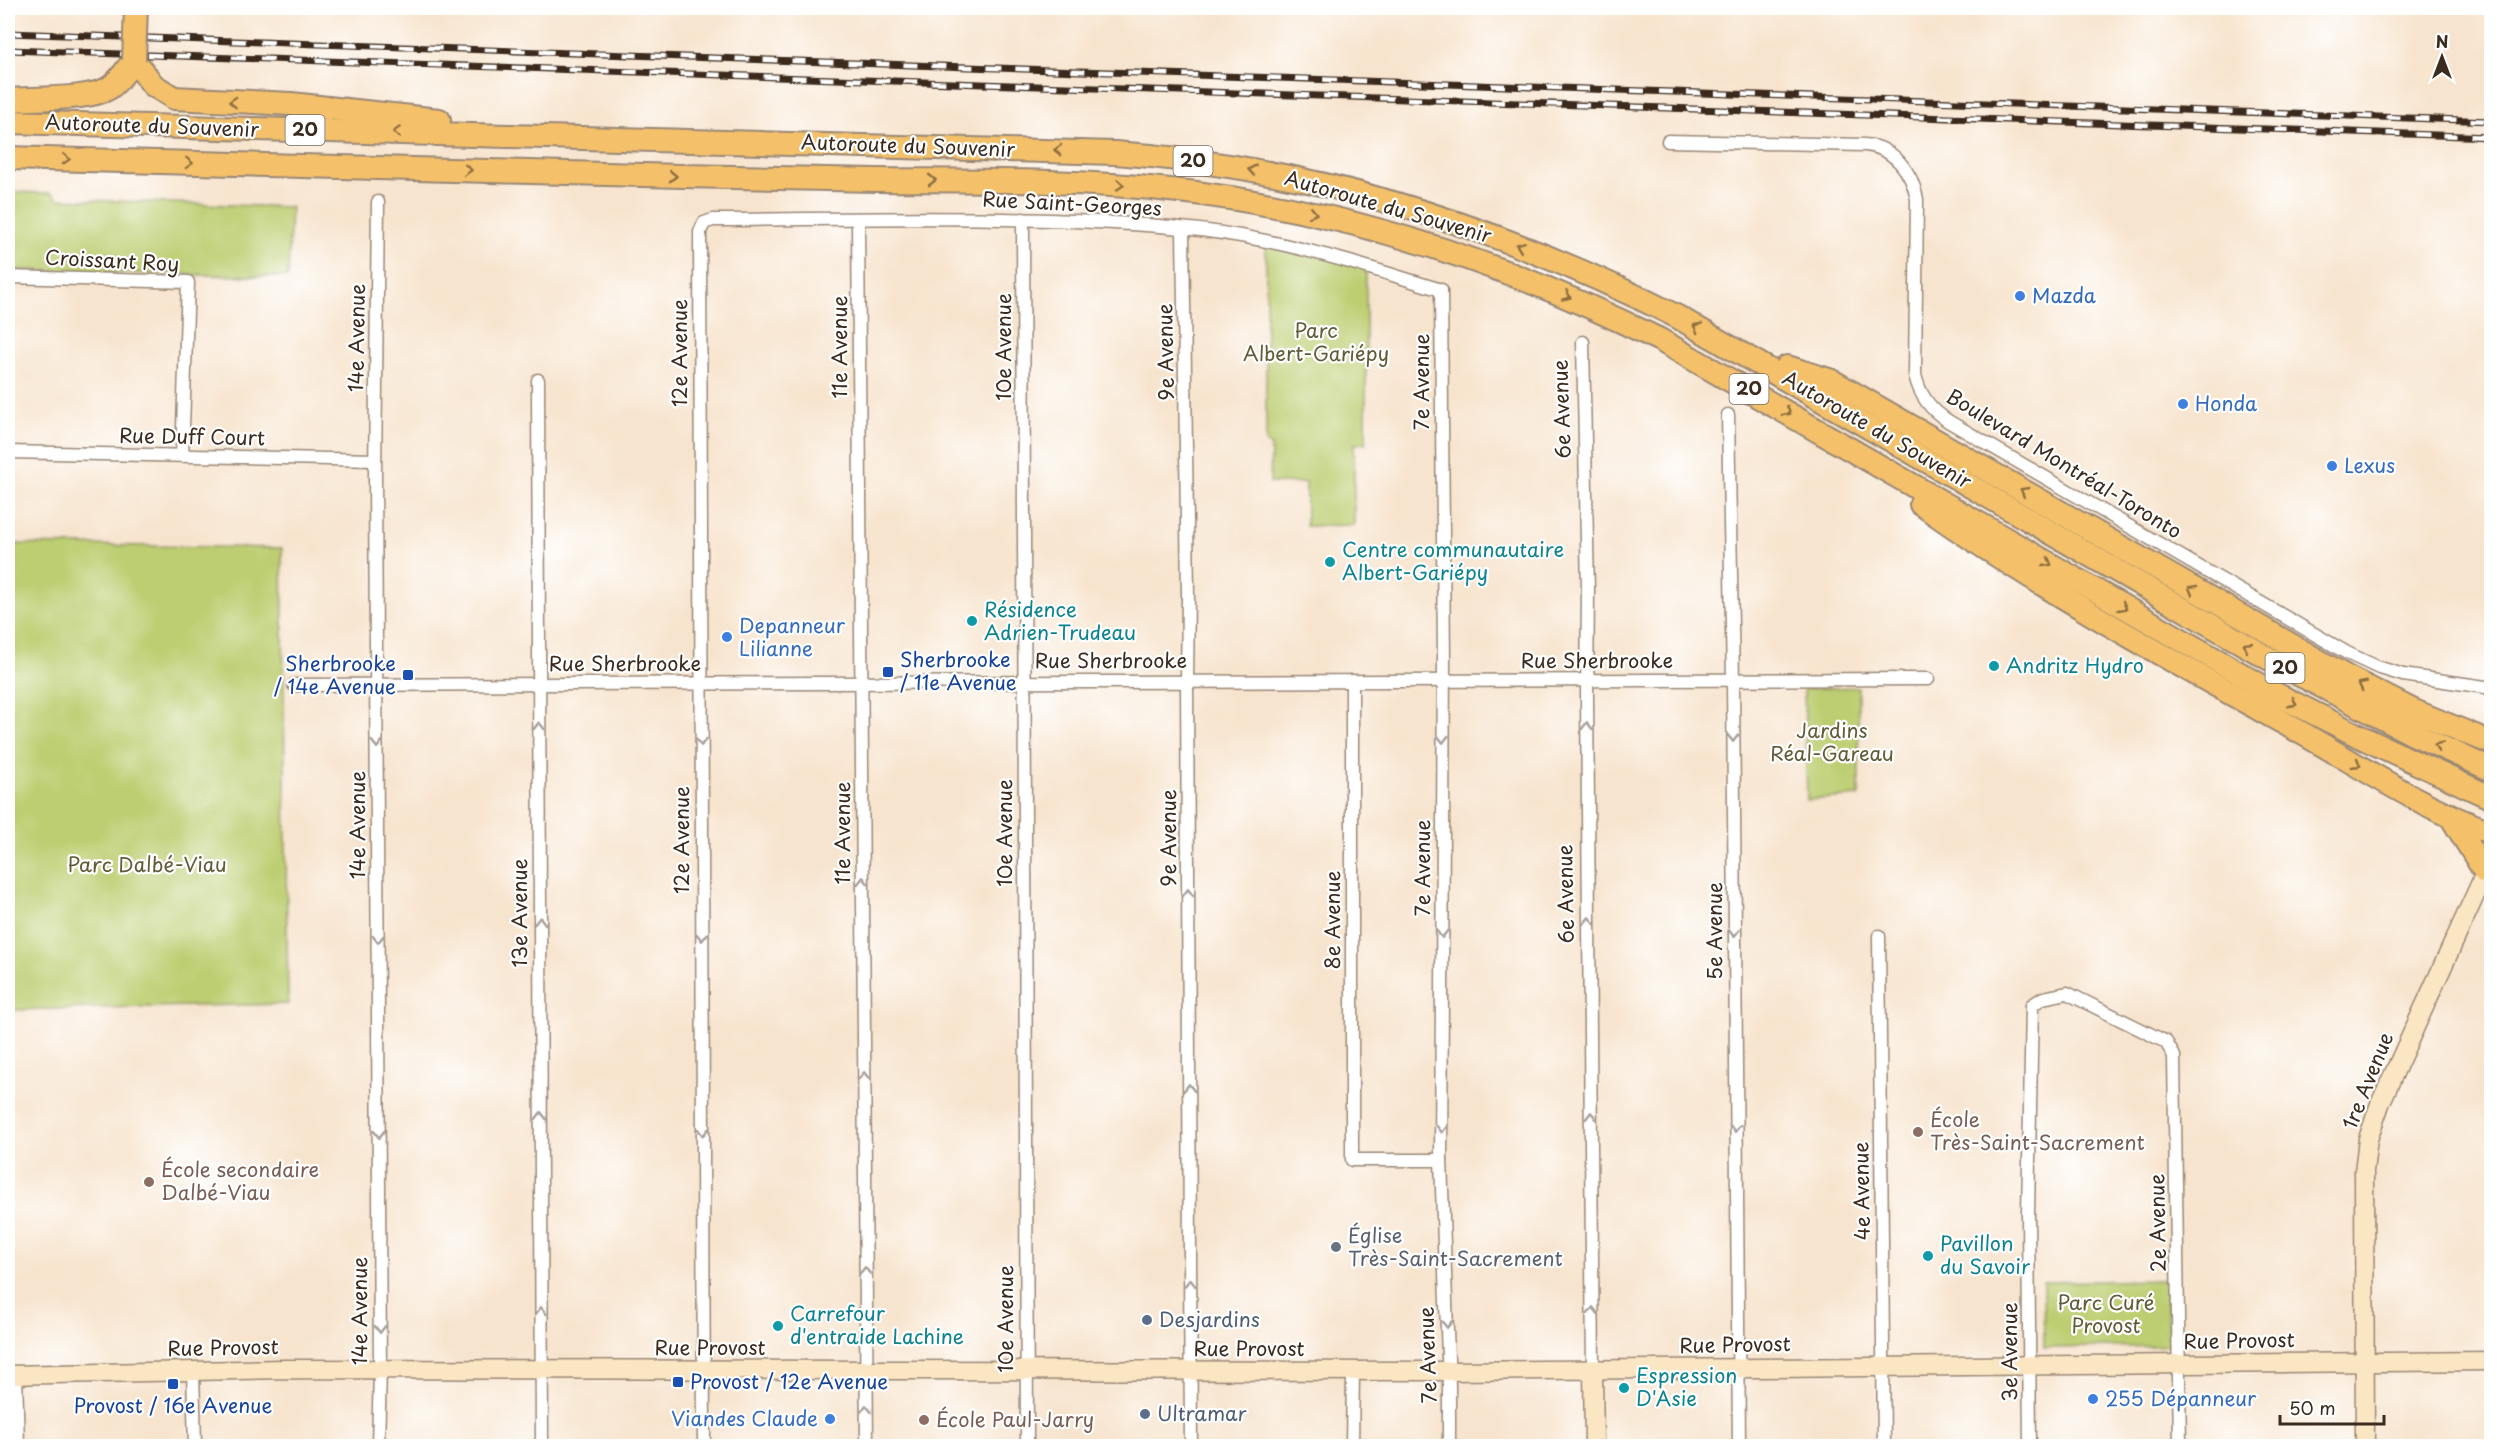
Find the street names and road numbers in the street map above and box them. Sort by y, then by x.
street label: Autoroute du Souvenir [45,106,259,144]
road number: 20 [286,115,324,145]
street label: Autoroute du Souvenir [801,126,1015,164]
road number: 20 [1174,146,1212,176]
street label: Autoroute du Souvenir [1281,162,1495,250]
street label: Rue Saint-Georges [982,183,1163,223]
street label: Croissant Roy [44,242,180,278]
street label: 14e Avenue [340,283,372,392]
street label: 10e Avenue [988,293,1018,401]
street label: 11e Avenue [824,296,854,398]
street label: 12e Avenue [664,299,694,407]
street label: 9e Avenue [1149,303,1181,401]
street label: 7e Avenue [1406,333,1436,430]
street label: 6e Avenue [1544,359,1578,459]
street label: Autoroute du Souvenir [1777,363,1978,496]
road number: 20 [1730,374,1768,404]
street label: Boulevard Montréal-Toronto [1941,381,2188,545]
street label: Rue Duff Court [119,420,265,452]
street label: Rue Sherbrooke [1035,645,1187,675]
street label: Rue Sherbrooke [1521,645,1673,675]
street label: Rue Sherbrooke [549,648,701,678]
road number: 20 [2266,653,2304,683]
street label: 14e Avenue [342,771,372,879]
street label: 10e Avenue [989,779,1019,887]
street label: 11e Avenue [827,782,857,884]
street label: 12e Avenue [666,786,696,894]
street label: 9e Avenue [1153,789,1183,887]
street label: 7e Avenue [1407,819,1437,916]
street label: 6e Avenue [1549,844,1581,944]
street label: 13e Avenue [504,858,534,967]
street label: 8e Avenue [1317,870,1347,969]
street label: 5e Avenue [1699,882,1729,980]
street label: 1re Avenue [2334,1027,2400,1134]
street label: 4e Avenue [1845,1141,1877,1241]
street label: 2e Avenue [2141,1174,2173,1272]
street label: 14e Avenue [344,1257,374,1365]
street label: 10e Avenue [990,1265,1020,1373]
street label: 3e Avenue [1994,1302,2024,1402]
street label: 7e Avenue [1410,1306,1444,1404]
street label: Rue Provost [2183,1324,2295,1356]
street label: Rue Provost [1679,1328,1791,1360]
street label: Rue Provost [167,1331,279,1363]
street label: Rue Provost [654,1332,766,1362]
street label: Rue Provost [1193,1333,1305,1363]

